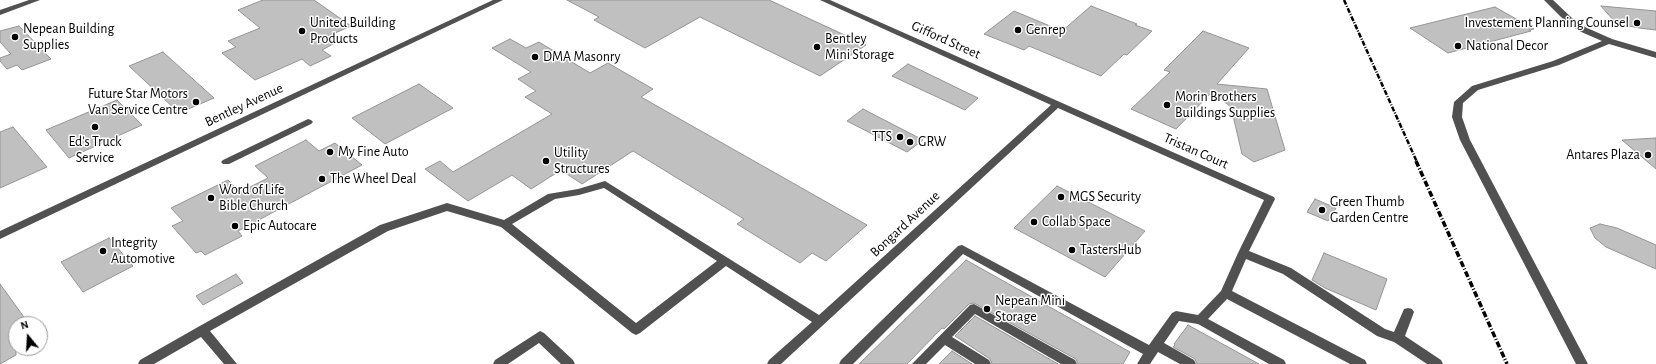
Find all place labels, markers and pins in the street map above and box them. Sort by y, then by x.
place label: United Building Products [310,15,396,48]
place label: Investement Planning Counsel [1464,15,1629,31]
marker: Investement Planning Counsel [1632,18,1642,28]
place label: Nepean Building Supplies [23,21,114,54]
place label: Genrep [1026,22,1066,38]
marker: Genrep [1013,25,1023,35]
marker: United Building Products [297,26,307,36]
place label: Bentley Mini Storage [825,31,894,64]
marker: Nepean Building Supplies [10,32,20,42]
place label: National Decor [1466,38,1548,54]
marker: National Decor [1453,41,1463,51]
marker: Bentley Mini Storage [812,42,822,52]
place label: DMA Masonry [543,49,621,65]
marker: DMA Masonry [530,52,540,62]
place label: Future Star Motors Van Service Centre [88,86,188,118]
place label: Morin Brothers Buildings Supplies [1175,89,1275,122]
marker: Future Star Motors Van Service Centre [191,97,201,107]
marker: Morin Brothers Buildings Supplies [1162,100,1172,110]
marker: Ed's Truck Service [90,122,100,132]
place label: TTS [872,129,892,145]
marker: TTS [895,132,905,142]
place label: Ed's Truck Service [69,134,121,166]
place label: GRW [918,134,946,150]
marker: GRW [905,137,915,147]
place label: My Fine Auto [338,144,409,160]
place label: Utility Structures [554,145,610,178]
marker: My Fine Auto [325,147,335,157]
place label: Antares Plaza [1566,147,1640,163]
marker: Antares Plaza [1643,150,1653,160]
marker: Utility Structures [541,156,551,166]
place label: The Wheel Deal [330,171,417,187]
marker: The Wheel Deal [317,174,327,184]
place label: Word of Life Bible Church [219,182,288,214]
place label: MGS Security [1069,189,1141,205]
marker: MGS Security [1056,192,1066,202]
marker: Word of Life Bible Church [206,193,216,203]
place label: Green Thumb Garden Centre [1330,194,1408,226]
marker: Green Thumb Garden Centre [1317,205,1327,215]
place label: Collab Space [1042,214,1111,230]
marker: Collab Space [1029,217,1039,227]
place label: Epic Autocare [243,218,317,234]
marker: Epic Autocare [230,221,240,231]
place label: Integrity Automotive [111,235,175,268]
place label: TastersHub [1080,242,1141,258]
marker: TastersHub [1067,245,1077,255]
marker: Integrity Automotive [98,246,108,256]
place label: Nepean Mini Storage [995,293,1065,326]
marker: Nepean Mini Storage [982,304,992,314]

